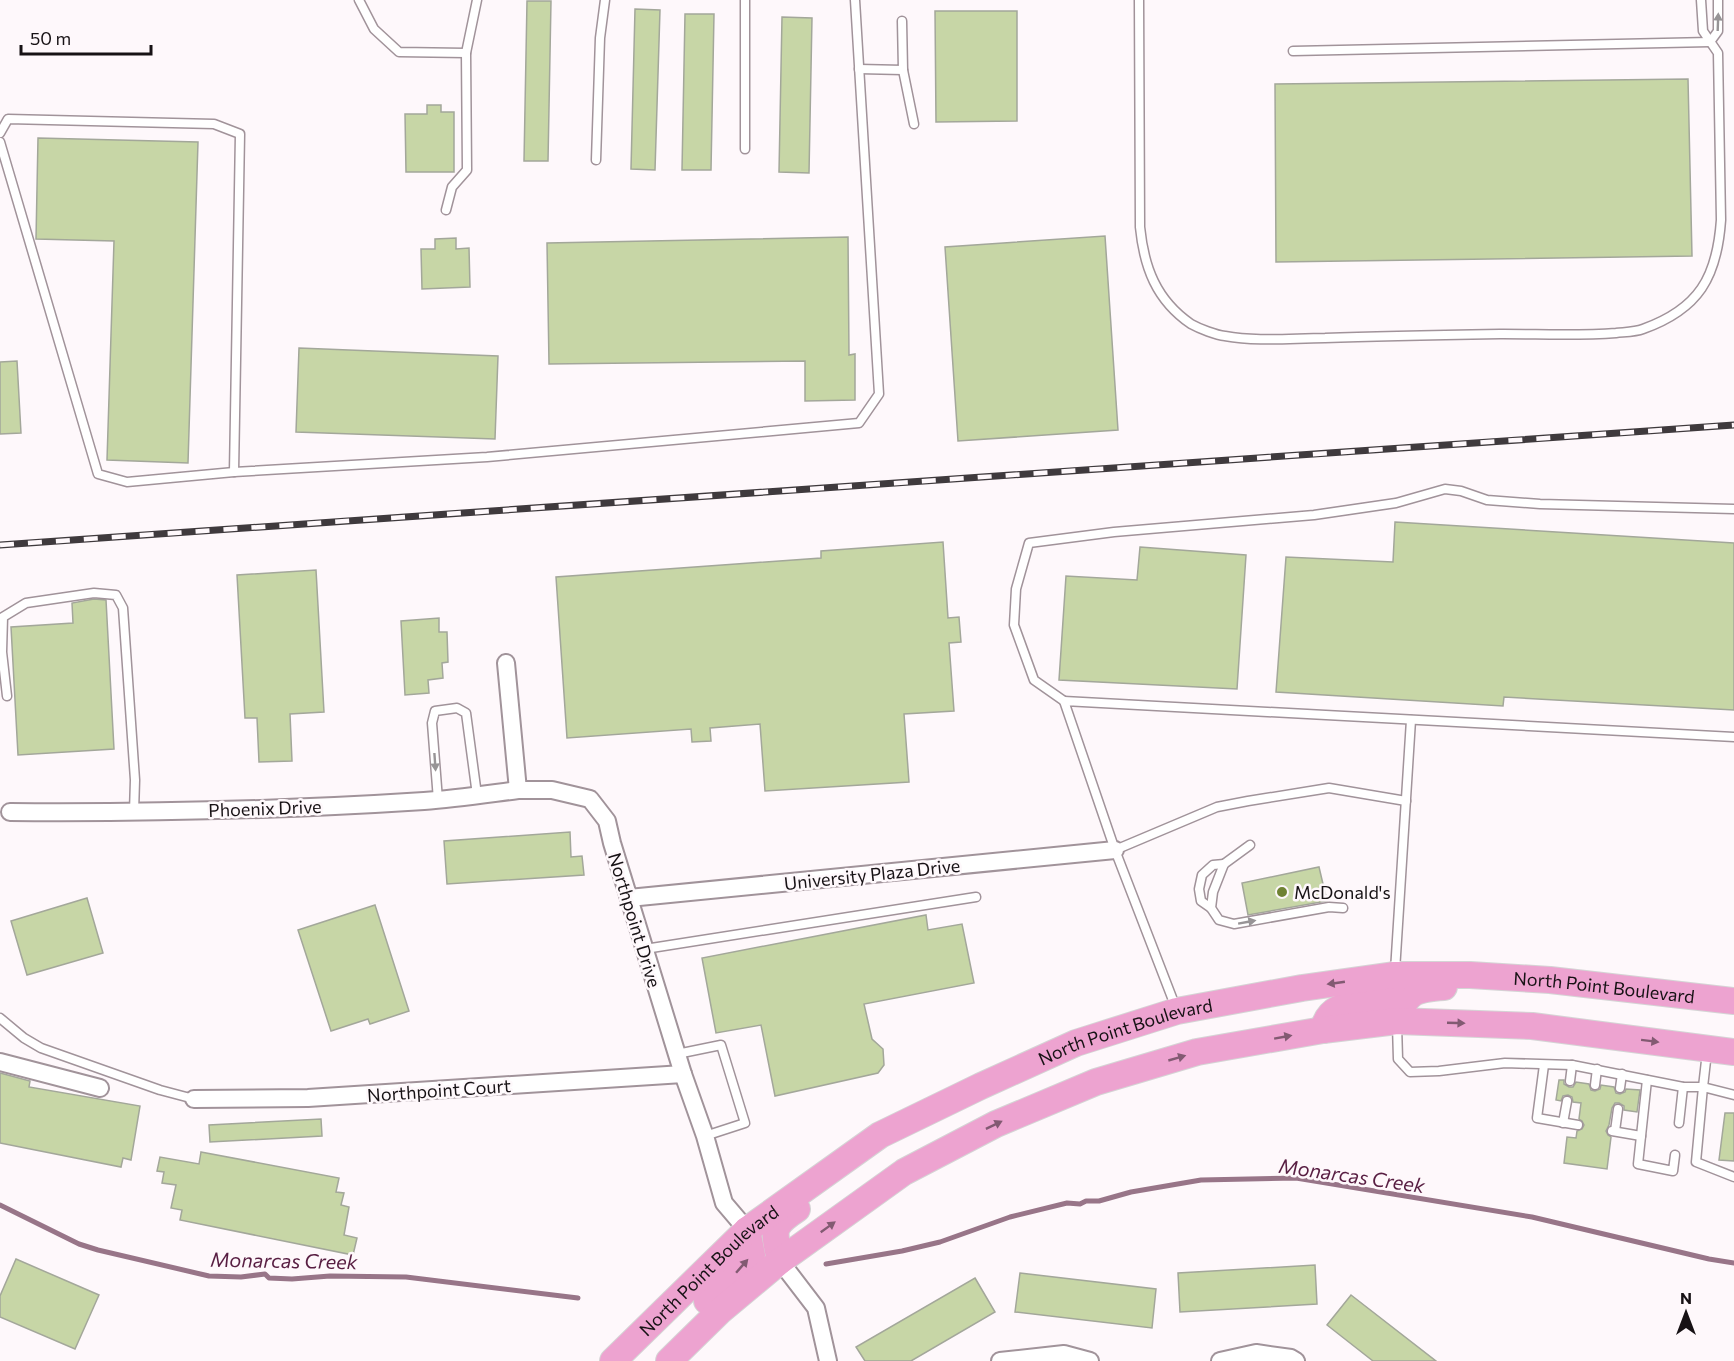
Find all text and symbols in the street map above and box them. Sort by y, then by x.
one-way arrow [1713,13,1722,32]
scale bar [21,18,152,56]
text: 50 m [30,27,71,49]
one-way arrow [430,752,440,771]
street label: Phoenix Drive [208,795,322,821]
street label: Northpoint Drive [604,850,666,990]
street label: University Plaza Drive [783,854,961,894]
place label: McDonald's [1294,881,1391,903]
marker: McDonald's [1275,885,1289,899]
one-way arrow [1238,917,1257,926]
street label: North Point Boulevard [1513,967,1696,1007]
one-way arrow [1327,979,1346,988]
street label: North Point Boulevard [1035,994,1214,1070]
one-way arrow [1446,1019,1465,1028]
one-way arrow [1274,1032,1293,1041]
one-way arrow [1640,1036,1659,1046]
one-way arrow [1168,1053,1186,1062]
street label: Northpoint Court [366,1074,512,1106]
one-way arrow [985,1120,1002,1130]
water label: Monarcas Creek [1277,1153,1428,1197]
street label: North Point Boulevard [634,1200,783,1340]
one-way arrow [820,1221,835,1233]
water label: Monarcas Creek [210,1247,359,1273]
one-way arrow [736,1258,749,1274]
north arrow [1656,1283,1716,1343]
text: N [1680,1288,1692,1307]

